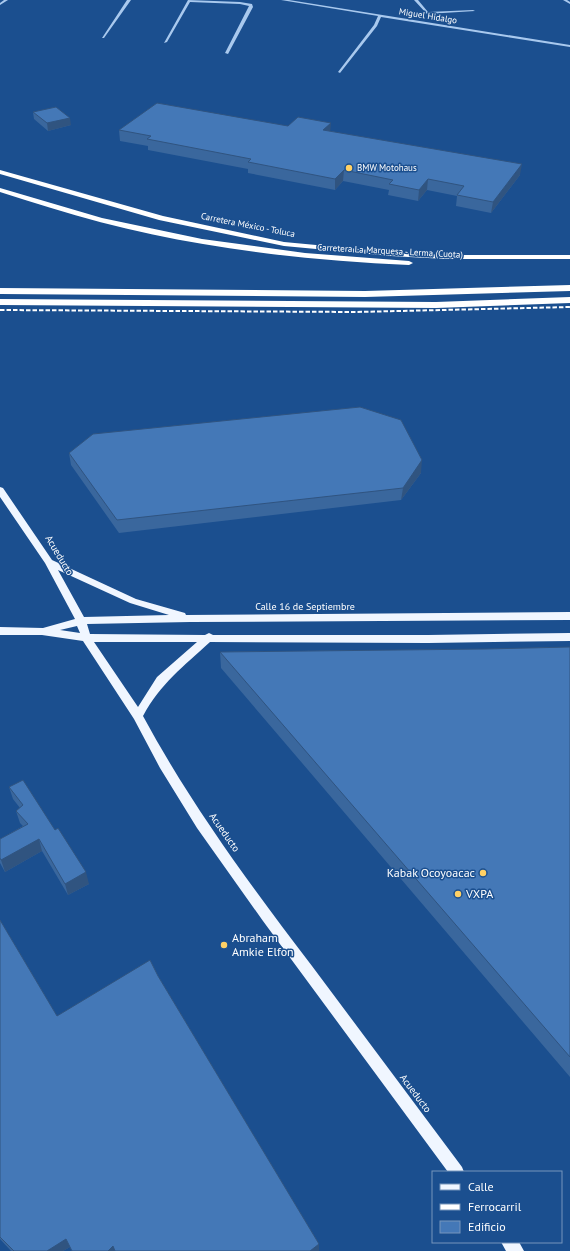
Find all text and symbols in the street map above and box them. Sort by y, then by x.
street label: Miguel Hidalgo [398,5,458,26]
place label: BMW Motohaus [357,162,417,173]
marker: BMW Motohaus [344,163,354,173]
street label: Carretera México - Toluca [200,210,296,239]
street label: Carretera La Marquesa - Lerma (Cuota) [317,241,463,261]
street label: Acueducto [43,533,77,578]
street label: Calle 16 de Septiembre [255,600,355,613]
street label: Acueducto [206,810,243,854]
place label: Kabak Ocoyoacac [387,865,476,880]
marker: Kabak Ocoyoacac [478,868,488,878]
place label: VXPA [465,886,493,901]
marker: VXPA [453,889,463,899]
place label: Abraham Amkie Elfon [232,930,294,959]
marker: Abraham Amkie Elfon [219,940,229,950]
street label: Acueducto [397,1072,434,1115]
legend [432,1171,562,1243]
text: Calle [468,1179,494,1194]
text: Ferrocarril [468,1199,522,1214]
text: Edificio [468,1219,506,1234]

